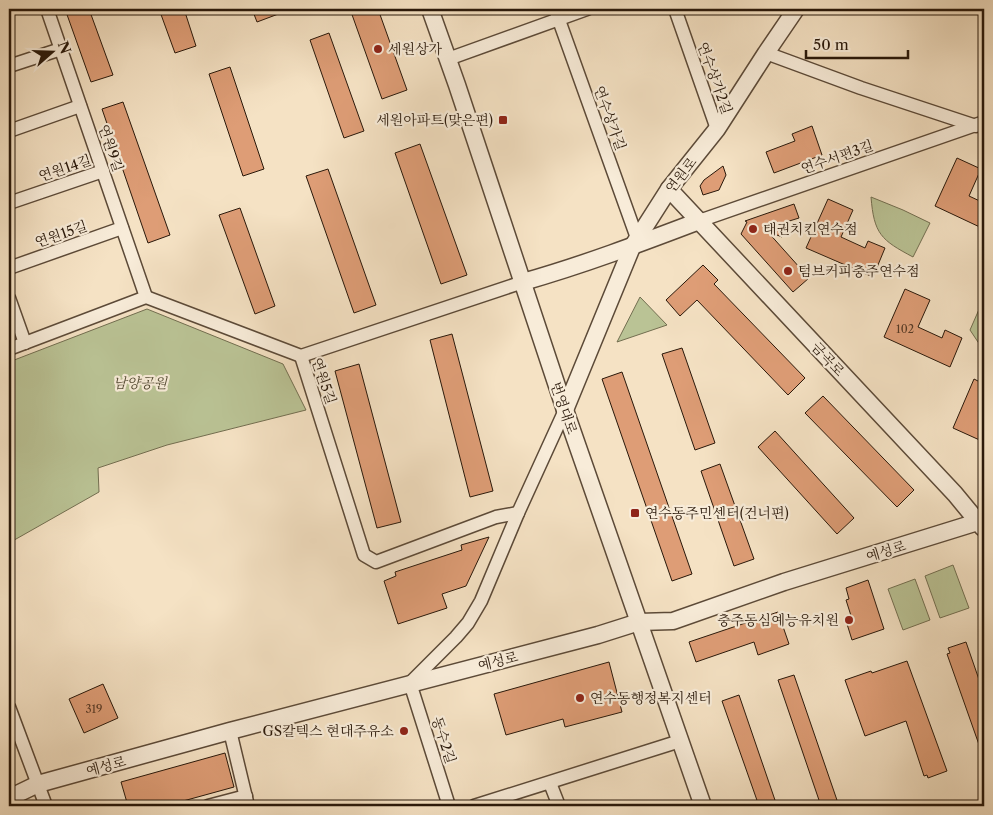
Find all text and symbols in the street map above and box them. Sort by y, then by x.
north arrow [28,28,78,78]
scale bar [806,28,908,60]
text: 50 m [813,35,849,54]
text: N [54,39,75,56]
street label: 연수상가2길 [694,39,736,117]
place label: 세원상가 [388,40,443,58]
marker: 세원상가 [372,43,384,55]
street label: 연수상가길 [590,83,630,153]
place label: 세원아파트(맞은편) [376,111,493,129]
marker: 세원아파트(맞은편) [497,114,509,126]
street label: 연원9길 [95,122,127,174]
street label: 연수서편3길 [798,136,876,178]
street label: 연원14길 [36,151,94,185]
street label: 연원로 [661,153,701,197]
street label: 연원15길 [33,217,89,251]
place label: 태권치킨연수점 [763,220,858,238]
marker: 태권치킨연수점 [747,223,759,235]
place label: 텀브커피충주연수점 [798,262,920,280]
marker: 텀브커피충주연수점 [782,265,794,277]
house number: 102 [896,322,914,336]
street label: 금곡로 [808,338,849,380]
street label: 연원5길 [308,355,340,407]
park label: 남양공원 [113,374,169,392]
street label: 번영대로 [547,379,581,437]
place label: 연수동주민센터(건너편) [645,504,789,522]
marker: 연수동주민센터(건너편) [629,507,641,519]
street label: 예성로 [864,536,908,566]
place label: 충주동심예능유치원 [717,611,839,629]
marker: 충주동심예능유치원 [843,614,855,626]
street label: 예성로 [476,647,520,675]
place label: 연수동행정복지센터 [590,689,712,707]
marker: 연수동행정복지센터 [574,692,586,704]
house number: 319 [85,702,103,716]
street label: 동수2길 [428,714,460,766]
place label: GS칼텍스 현대주유소 [262,722,394,740]
marker: GS칼텍스 현대주유소 [398,725,410,737]
street label: 예성로 [84,752,128,780]

